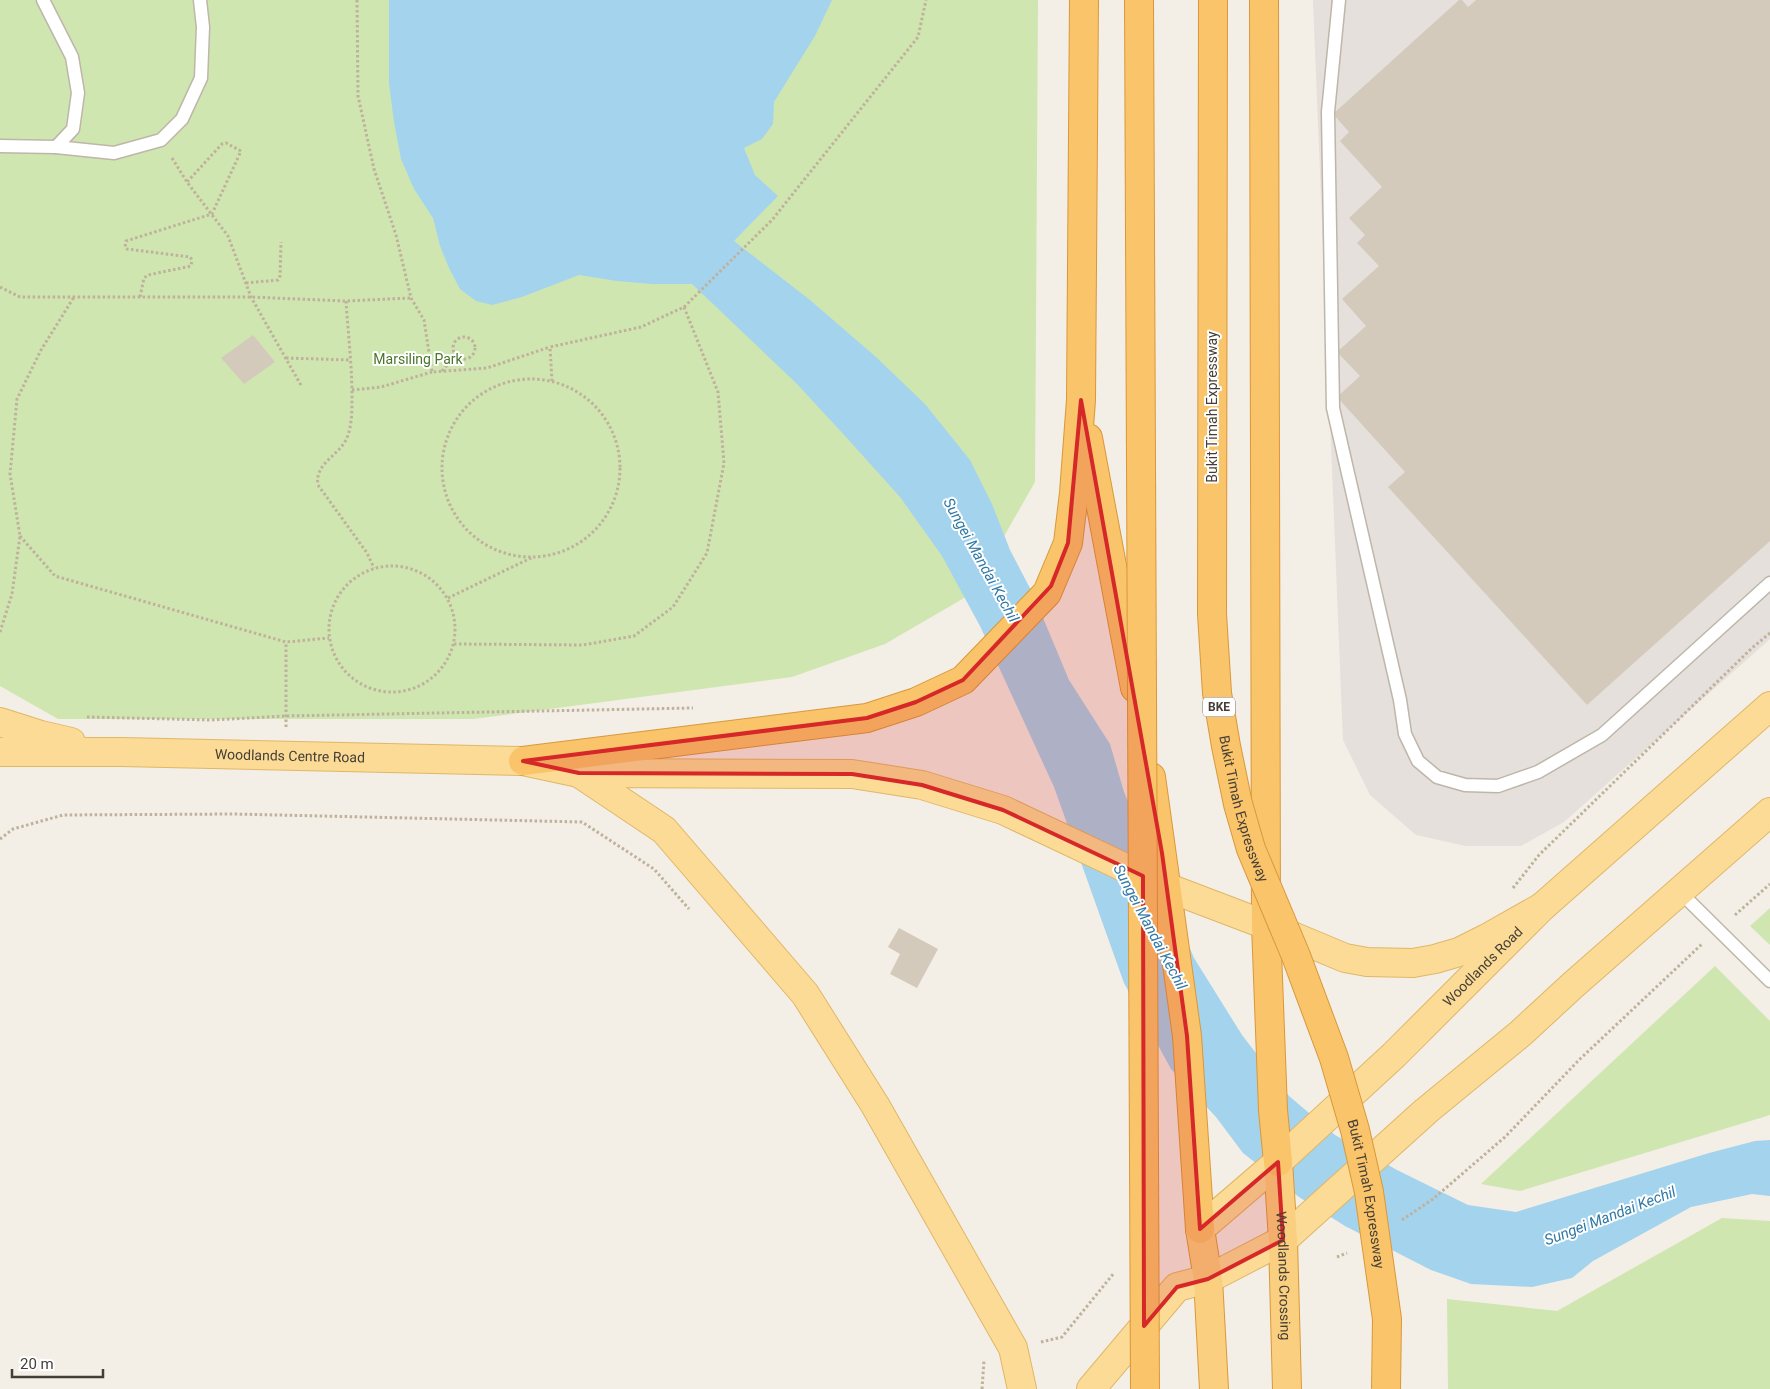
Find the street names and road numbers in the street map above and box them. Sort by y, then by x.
street label: Bukit Timah Expressway [1204,331,1220,483]
road number: BKE [1203,698,1235,716]
street label: Bukit Timah Expressway [1216,734,1272,885]
street label: Woodlands Centre Road [215,746,365,765]
street label: Woodlands Road [1440,923,1526,1009]
street label: Bukit Timah Expressway [1344,1117,1388,1270]
street label: Woodlands Crossing [1273,1211,1294,1340]

